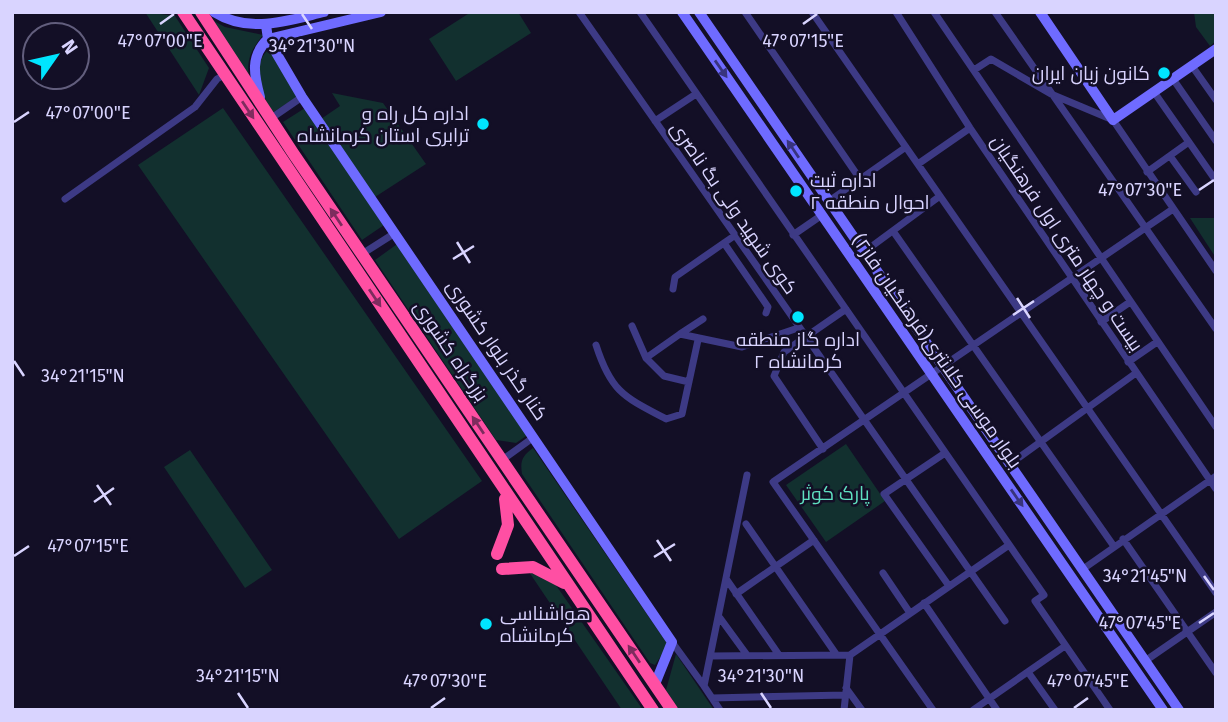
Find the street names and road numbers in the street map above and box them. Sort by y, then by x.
street label: کوی شهید ولی بگ ناصری [666,117,802,299]
street label: بیست و چهار متری اول فرهنگیان [985,131,1148,356]
street label: بلوار موسی کلانتری(فرهنگیان فاز۲) [847,230,1027,472]
street label: کنار گذر بلوار کشوری [442,275,552,425]
street label: بزرگراه کشوری [409,296,493,406]

